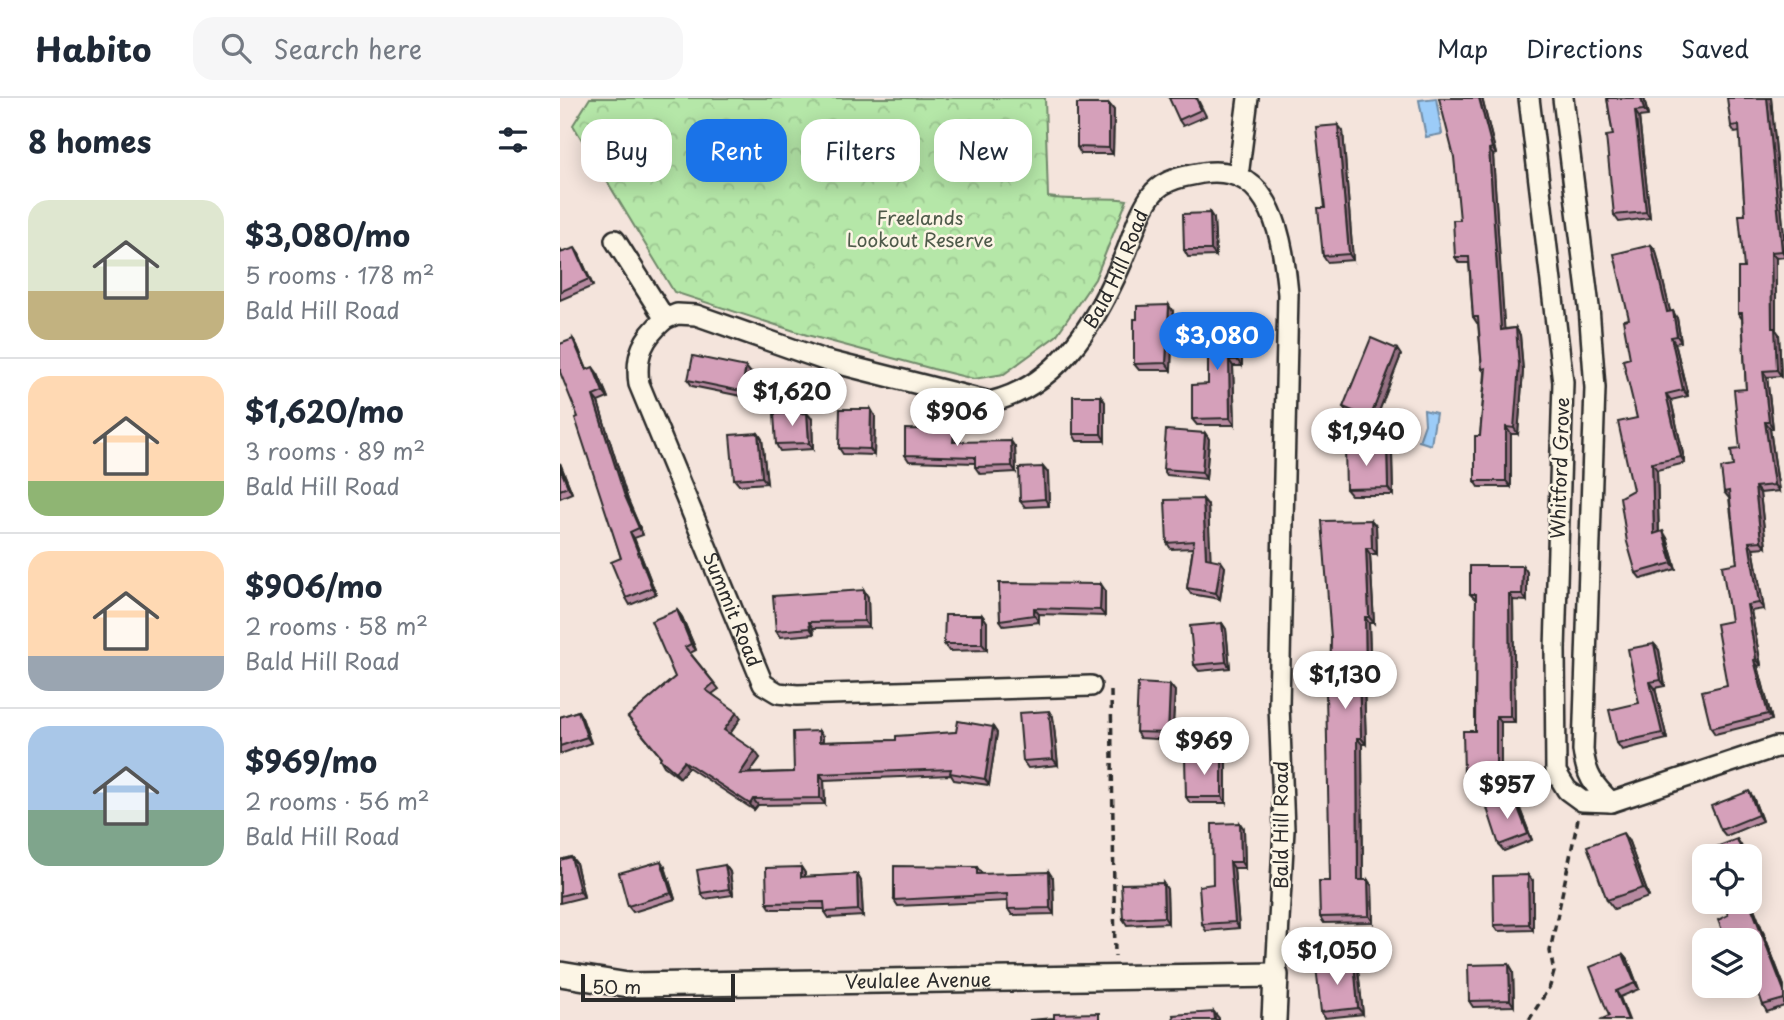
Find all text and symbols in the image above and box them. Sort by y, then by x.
search box [193,17,683,80]
text: Habito [35,23,151,73]
icon: search [217,29,255,67]
text: Search here [273,29,422,68]
text: Map [1437,30,1488,66]
text: Directions [1526,30,1643,66]
text: Saved [1681,30,1749,66]
text: 8 homes [28,118,151,163]
chip: Buy [581,119,672,182]
chip: Rent [686,119,787,182]
chip: Filters [801,119,920,182]
chip: New [934,119,1032,182]
icon: filters [494,121,532,159]
park label: Freelands Lookout Reserve [847,203,993,253]
street label: Bald Hill Road [1076,205,1154,333]
text: $3,080/mo [245,212,410,257]
icon: home [84,228,168,312]
text: 5 rooms · 178 m² [245,257,435,292]
text: Bald Hill Road [245,292,400,327]
pin: $3,080 [1160,313,1274,372]
text: $3,080 [1175,317,1259,352]
pin: $1,620 [735,368,849,428]
text: $1,620 [753,373,831,408]
text: $1,620/mo [245,388,404,433]
pin: $906 [916,388,998,448]
text: $906 [926,393,988,428]
street label: Whitford Grove [1543,397,1575,539]
icon: home [84,404,168,488]
pin: $1,940 [1309,408,1423,468]
text: $1,940 [1327,413,1405,448]
text: 3 rooms · 89 m² [245,433,425,468]
text: Bald Hill Road [245,468,400,503]
street label: Summit Road [697,547,769,671]
text: $906/mo [245,563,382,608]
icon: home [84,579,168,663]
text: 2 rooms · 58 m² [245,608,428,643]
text: Bald Hill Road [245,643,400,678]
pin: $1,130 [1288,652,1402,711]
text: $1,130 [1309,656,1381,691]
pin: $969 [1163,718,1245,777]
text: $969 [1175,722,1233,757]
text: $969/mo [245,738,377,783]
icon: home [84,754,168,838]
street label: Bald Hill Road [1266,761,1294,889]
pin: $957 [1466,762,1548,821]
text: $957 [1479,766,1535,801]
text: 2 rooms · 56 m² [245,783,430,818]
text: Bald Hill Road [245,818,400,853]
map controls [1692,844,1762,998]
button: locate [1692,844,1762,914]
pin: $1,050 [1280,928,1394,987]
button: layers [1692,928,1762,998]
text: $1,050 [1297,932,1377,967]
street label: Veulalee Avenue [845,964,991,995]
scale bar [581,971,735,1003]
text: 50 m [592,972,641,1000]

